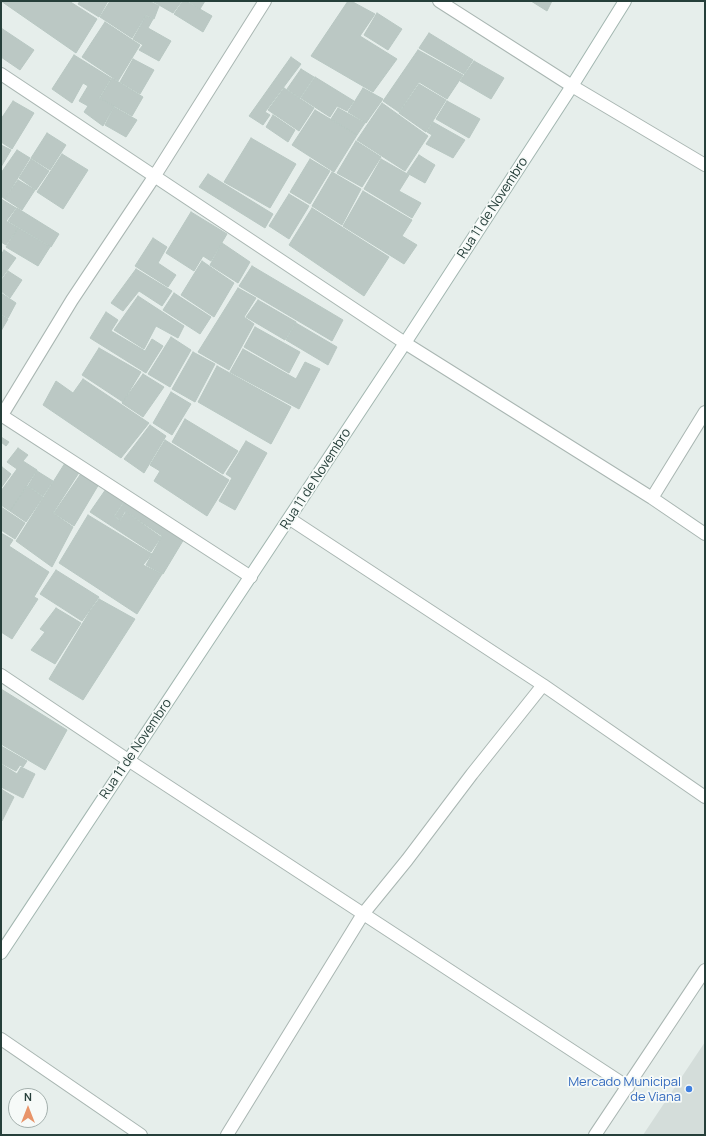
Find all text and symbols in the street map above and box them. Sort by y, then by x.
street label: Rua 11 de Novembro [454,155,532,261]
street label: Rua 11 de Novembro [277,426,355,532]
street label: Rua 11 de Novembro [97,696,175,802]
place label: Mercado Municipal de Viana [568,1074,681,1105]
marker: Mercado Municipal de Viana [684,1084,694,1094]
north arrow [8,1088,48,1128]
text: N [24,1089,32,1104]

